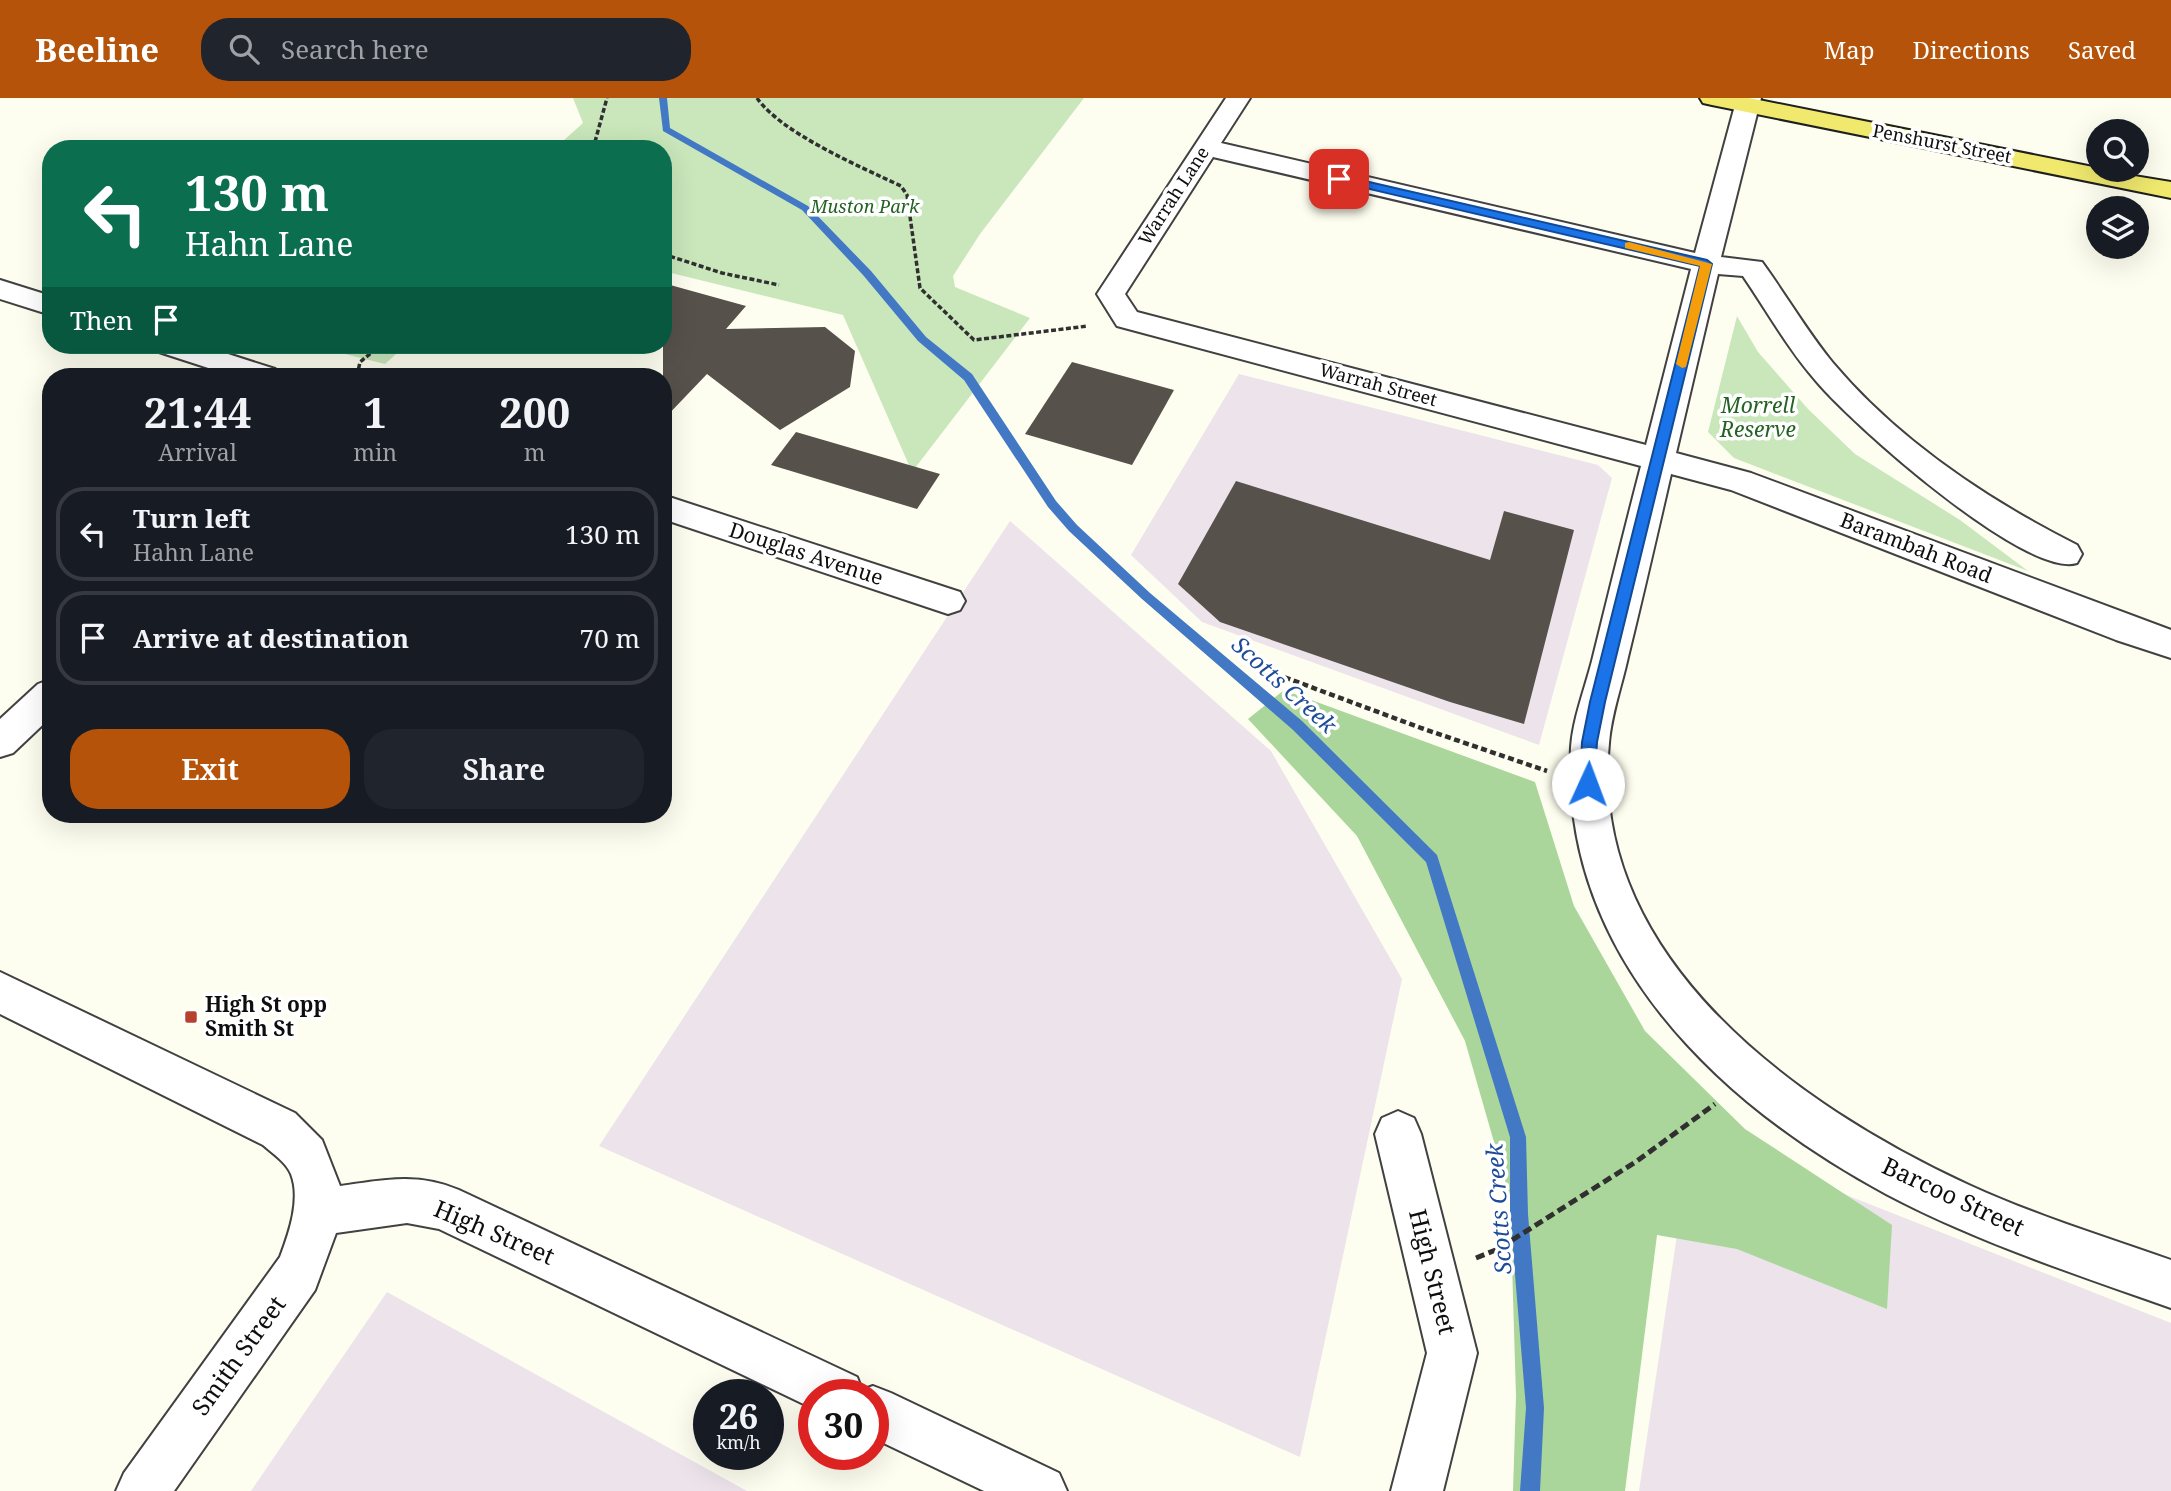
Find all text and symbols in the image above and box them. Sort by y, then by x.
search box [201,18,691,81]
text: Beeline [35,27,159,72]
icon: search [225,30,263,68]
text: Search here [281,31,429,67]
text: Map [1824,33,1875,66]
text: Directions [1913,33,2030,66]
text: Saved [2068,33,2136,66]
street label: Penshurst Street [1871,118,2014,168]
map controls [2086,119,2149,259]
button: search [2086,119,2149,182]
street label: Warrah Lane [1132,141,1214,249]
pin [1309,149,1369,209]
text: 130 m [185,159,329,225]
icon: arrive [1320,160,1358,198]
icon: left [70,168,161,259]
park label: Muston Park [810,194,920,218]
button: layers [2086,196,2149,259]
text: Hahn Lane [185,222,353,265]
icon: arrive [147,301,185,339]
text: Then [70,302,133,338]
street label: Warrah Street [1317,357,1440,411]
text: 21:44 [144,383,251,440]
text: 1 [363,383,387,440]
text: 200 [499,383,570,440]
park label: Morrell Reserve [1719,391,1796,443]
text: Arrival [158,436,237,468]
text: min [353,436,397,468]
text: m [524,436,545,468]
text: Turn left [133,500,250,536]
street label: Barambah Road [1836,505,1997,589]
icon: left [74,515,112,553]
street label: Douglas Avenue [726,515,887,591]
text: 130 m [565,516,640,552]
text: Hahn Lane [133,536,254,568]
icon: arrive [74,619,112,657]
text: Arrive at destination [133,620,409,656]
text: 70 m [580,620,640,656]
water label: Scotts Creek [1225,629,1345,741]
button: Exit [70,729,350,809]
button: Share [364,729,644,809]
position arrow [1551,747,1625,821]
place label: High St opp Smith St [205,990,327,1042]
marker: High St opp Smith St [183,1009,199,1025]
water label: Scotts Creek [1477,1142,1519,1276]
street label: Barcoo Street [1877,1148,2030,1243]
street label: High Street [429,1191,560,1272]
street label: High Street [1402,1206,1465,1338]
street label: Smith Street [183,1289,292,1422]
speed limit sign: 30 [798,1379,889,1470]
text: 26 [719,1392,758,1439]
text: km/h [716,1430,761,1454]

